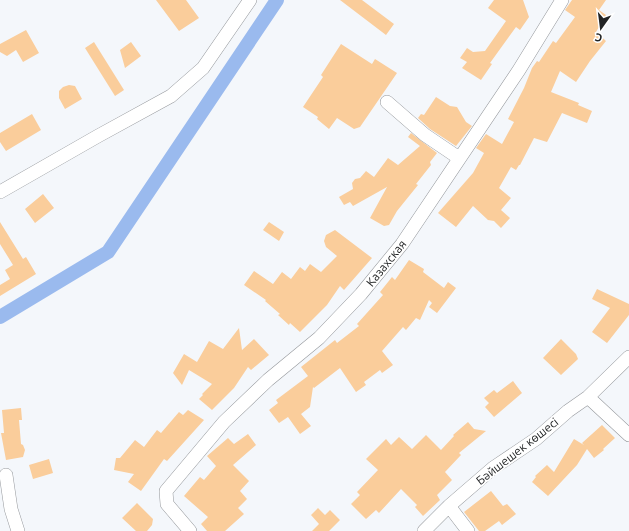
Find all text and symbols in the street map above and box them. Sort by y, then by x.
north arrow [581,8,621,48]
text: С [594,31,603,44]
street label: Казахская [363,237,409,289]
street label: Бәйшешек көшесі [473,415,561,487]

